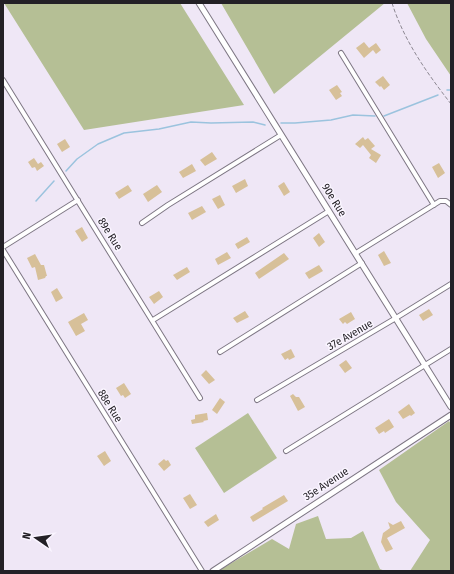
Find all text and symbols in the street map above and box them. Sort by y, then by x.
street label: 90e Rue [319,181,349,219]
street label: 89e Rue [95,215,125,253]
street label: 37e Avenue [325,317,375,353]
street label: 88e Rue [95,387,125,425]
street label: 35e Avenue [301,465,351,503]
north arrow [16,518,56,558]
text: N [20,531,34,541]

